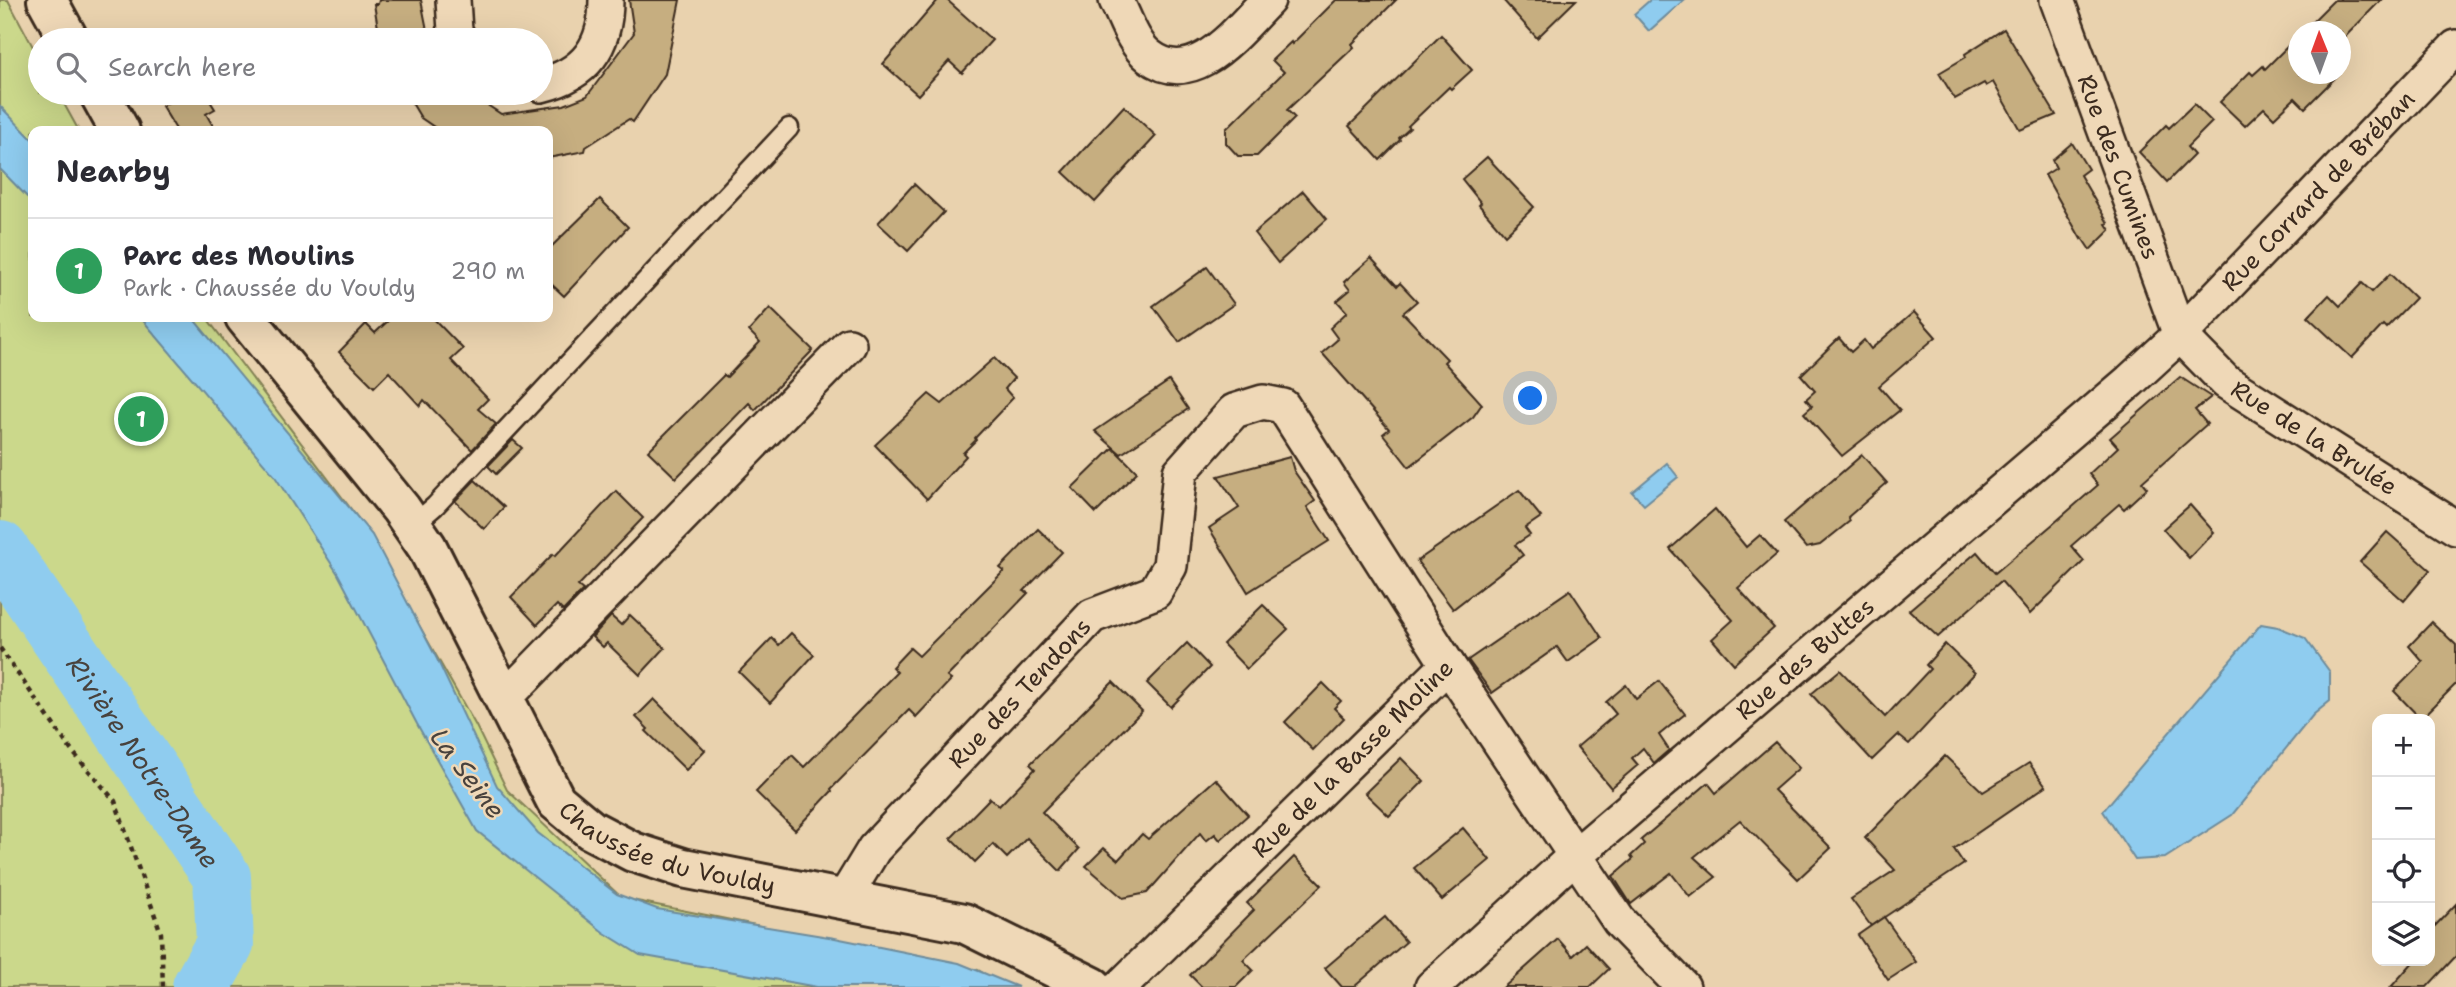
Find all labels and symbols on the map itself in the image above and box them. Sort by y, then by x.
north arrow [2288,21,2351,84]
street label: Rue des Cumines [2070,70,2167,264]
street label: Rue Corrard de Bréban [2214,84,2422,298]
street label: Rue de la Brulée [2225,373,2403,503]
your location [1513,381,1547,415]
pin: 1 [118,393,164,445]
street label: Rue des Buttes [1729,591,1881,727]
street label: Rue des Tendons [941,611,1098,776]
water label: Rivière Notre-Dame [59,649,228,875]
street label: Rue de la Basse Moline [1245,652,1461,865]
water label: La Seine [422,720,514,826]
street label: Chaussée du Vouldy [552,794,778,902]

